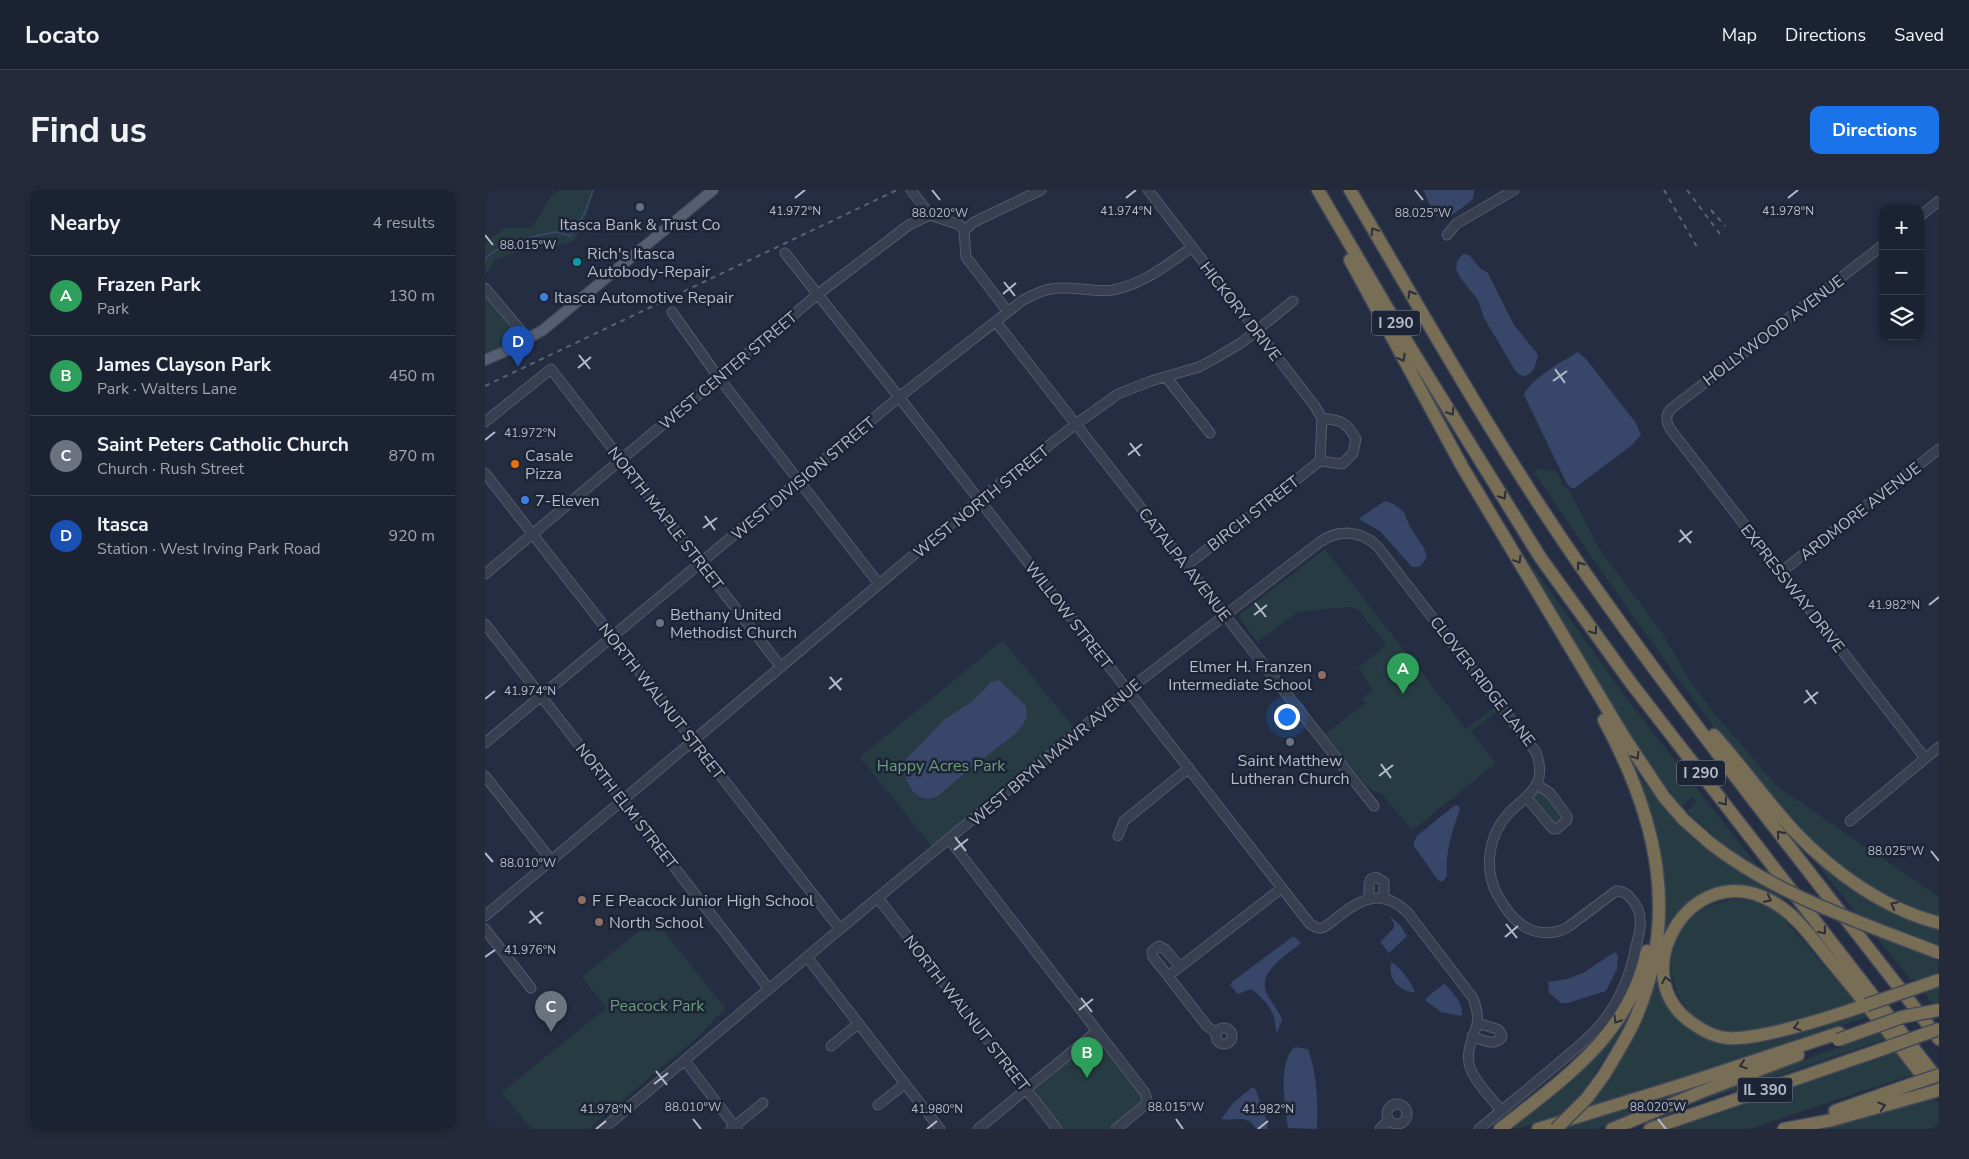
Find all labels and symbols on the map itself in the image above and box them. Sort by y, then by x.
marker: Itasca Bank & Trust Co [634,201,646,213]
text: 41.972°N [769,203,821,219]
text: 41.974°N [1100,203,1152,219]
text: 41.978°N [1762,203,1814,219]
text: 88.020°W [912,205,968,221]
text: 88.025°W [1395,205,1451,221]
place label: Itasca Bank & Trust Co [559,214,721,236]
one-way arrow [1370,227,1380,236]
text: 88.015°W [500,237,556,253]
place label: Rich's Itasca Autobody-Repair [587,243,711,283]
marker: Rich's Itasca Autobody-Repair [571,256,583,268]
street label: HICKORY DRIVE [1195,258,1286,366]
street label: HOLLYWOOD AVENUE [1699,270,1849,391]
place label: Itasca Automotive Repair [554,287,734,309]
one-way arrow [1407,290,1417,299]
marker: Itasca Automotive Repair [538,291,550,303]
street label: WEST CENTER STREET [655,306,803,435]
road number: I 290 [1372,310,1420,336]
pin: D [502,326,534,367]
one-way arrow [1396,353,1406,362]
one-way arrow [1444,407,1454,416]
street label: WEST DIVISION STREET [727,412,880,545]
text: 41.972°N [504,425,556,441]
street label: WEST NORTH STREET [909,440,1054,563]
street label: NORTH MAPLE STREET [602,442,728,595]
place label: Casale Pizza [525,445,573,485]
street label: ARDMORE AVENUE [1795,457,1926,566]
marker: Casale Pizza [509,458,521,470]
street label: BIRCH STREET [1203,471,1304,557]
place label: 7-Eleven [535,490,600,512]
one-way arrow [1497,491,1506,500]
marker: 7-Eleven [519,494,531,506]
street label: CATALPA AVENUE [1133,503,1235,626]
street label: EXPRESSWAY DRIVE [1735,520,1849,657]
one-way arrow [1512,555,1522,564]
street label: WILLOW STREET [1019,558,1117,674]
one-way arrow [1577,561,1586,571]
text: 41.982°N [1868,597,1920,613]
place label: Bethany United Methodist Church [670,604,797,644]
street label: CLOVER RIDGE LANE [1425,612,1540,751]
marker: Bethany United Methodist Church [654,617,666,629]
street label: NORTH WALNUT STREET [593,619,729,785]
one-way arrow [1588,625,1597,635]
pin: A [1387,653,1419,694]
place label: Elmer H. Franzen Intermediate School [1168,656,1312,696]
marker: Elmer H. Franzen Intermediate School [1316,669,1328,681]
street label: WEST BRYN MAWR AVENUE [965,674,1146,831]
text: 41.974°N [504,683,556,699]
your location [1274,704,1300,730]
marker: Saint Matthew Lutheran Church [1284,736,1296,748]
street label: NORTH ELM STREET [570,739,683,874]
place label: Saint Matthew Lutheran Church [1231,750,1350,790]
one-way arrow [1629,751,1639,760]
park label: Happy Acres Park [877,755,1006,777]
road number: I 290 [1677,760,1725,786]
one-way arrow [1718,796,1726,805]
one-way arrow [1778,831,1786,840]
text: 88.025°W [1868,843,1924,859]
text: 88.010°W [500,855,556,871]
place label: F E Peacock Junior High School [592,890,814,912]
one-way arrow [1763,893,1772,903]
marker: F E Peacock Junior High School [576,894,588,906]
one-way arrow [1890,901,1899,911]
place label: North School [609,912,704,934]
marker: North School [593,916,605,928]
one-way arrow [1817,925,1825,934]
street label: NORTH WALNUT STREET [898,931,1034,1097]
text: 41.976°N [504,942,556,958]
one-way arrow [1661,975,1671,984]
pin: C [535,991,567,1032]
park label: Peacock Park [610,995,705,1017]
one-way arrow [1614,1015,1623,1024]
one-way arrow [1794,1021,1802,1031]
pin: B [1071,1037,1103,1078]
one-way arrow [1739,1059,1747,1069]
road number: IL 390 [1737,1078,1793,1102]
text: 88.010°W [665,1099,721,1115]
text: 88.015°W [1148,1099,1204,1115]
text: 88.020°W [1630,1099,1686,1115]
text: 41.978°N [580,1101,632,1117]
text: 41.980°N [911,1101,963,1117]
text: 41.982°N [1242,1101,1294,1117]
one-way arrow [1878,1101,1886,1111]

